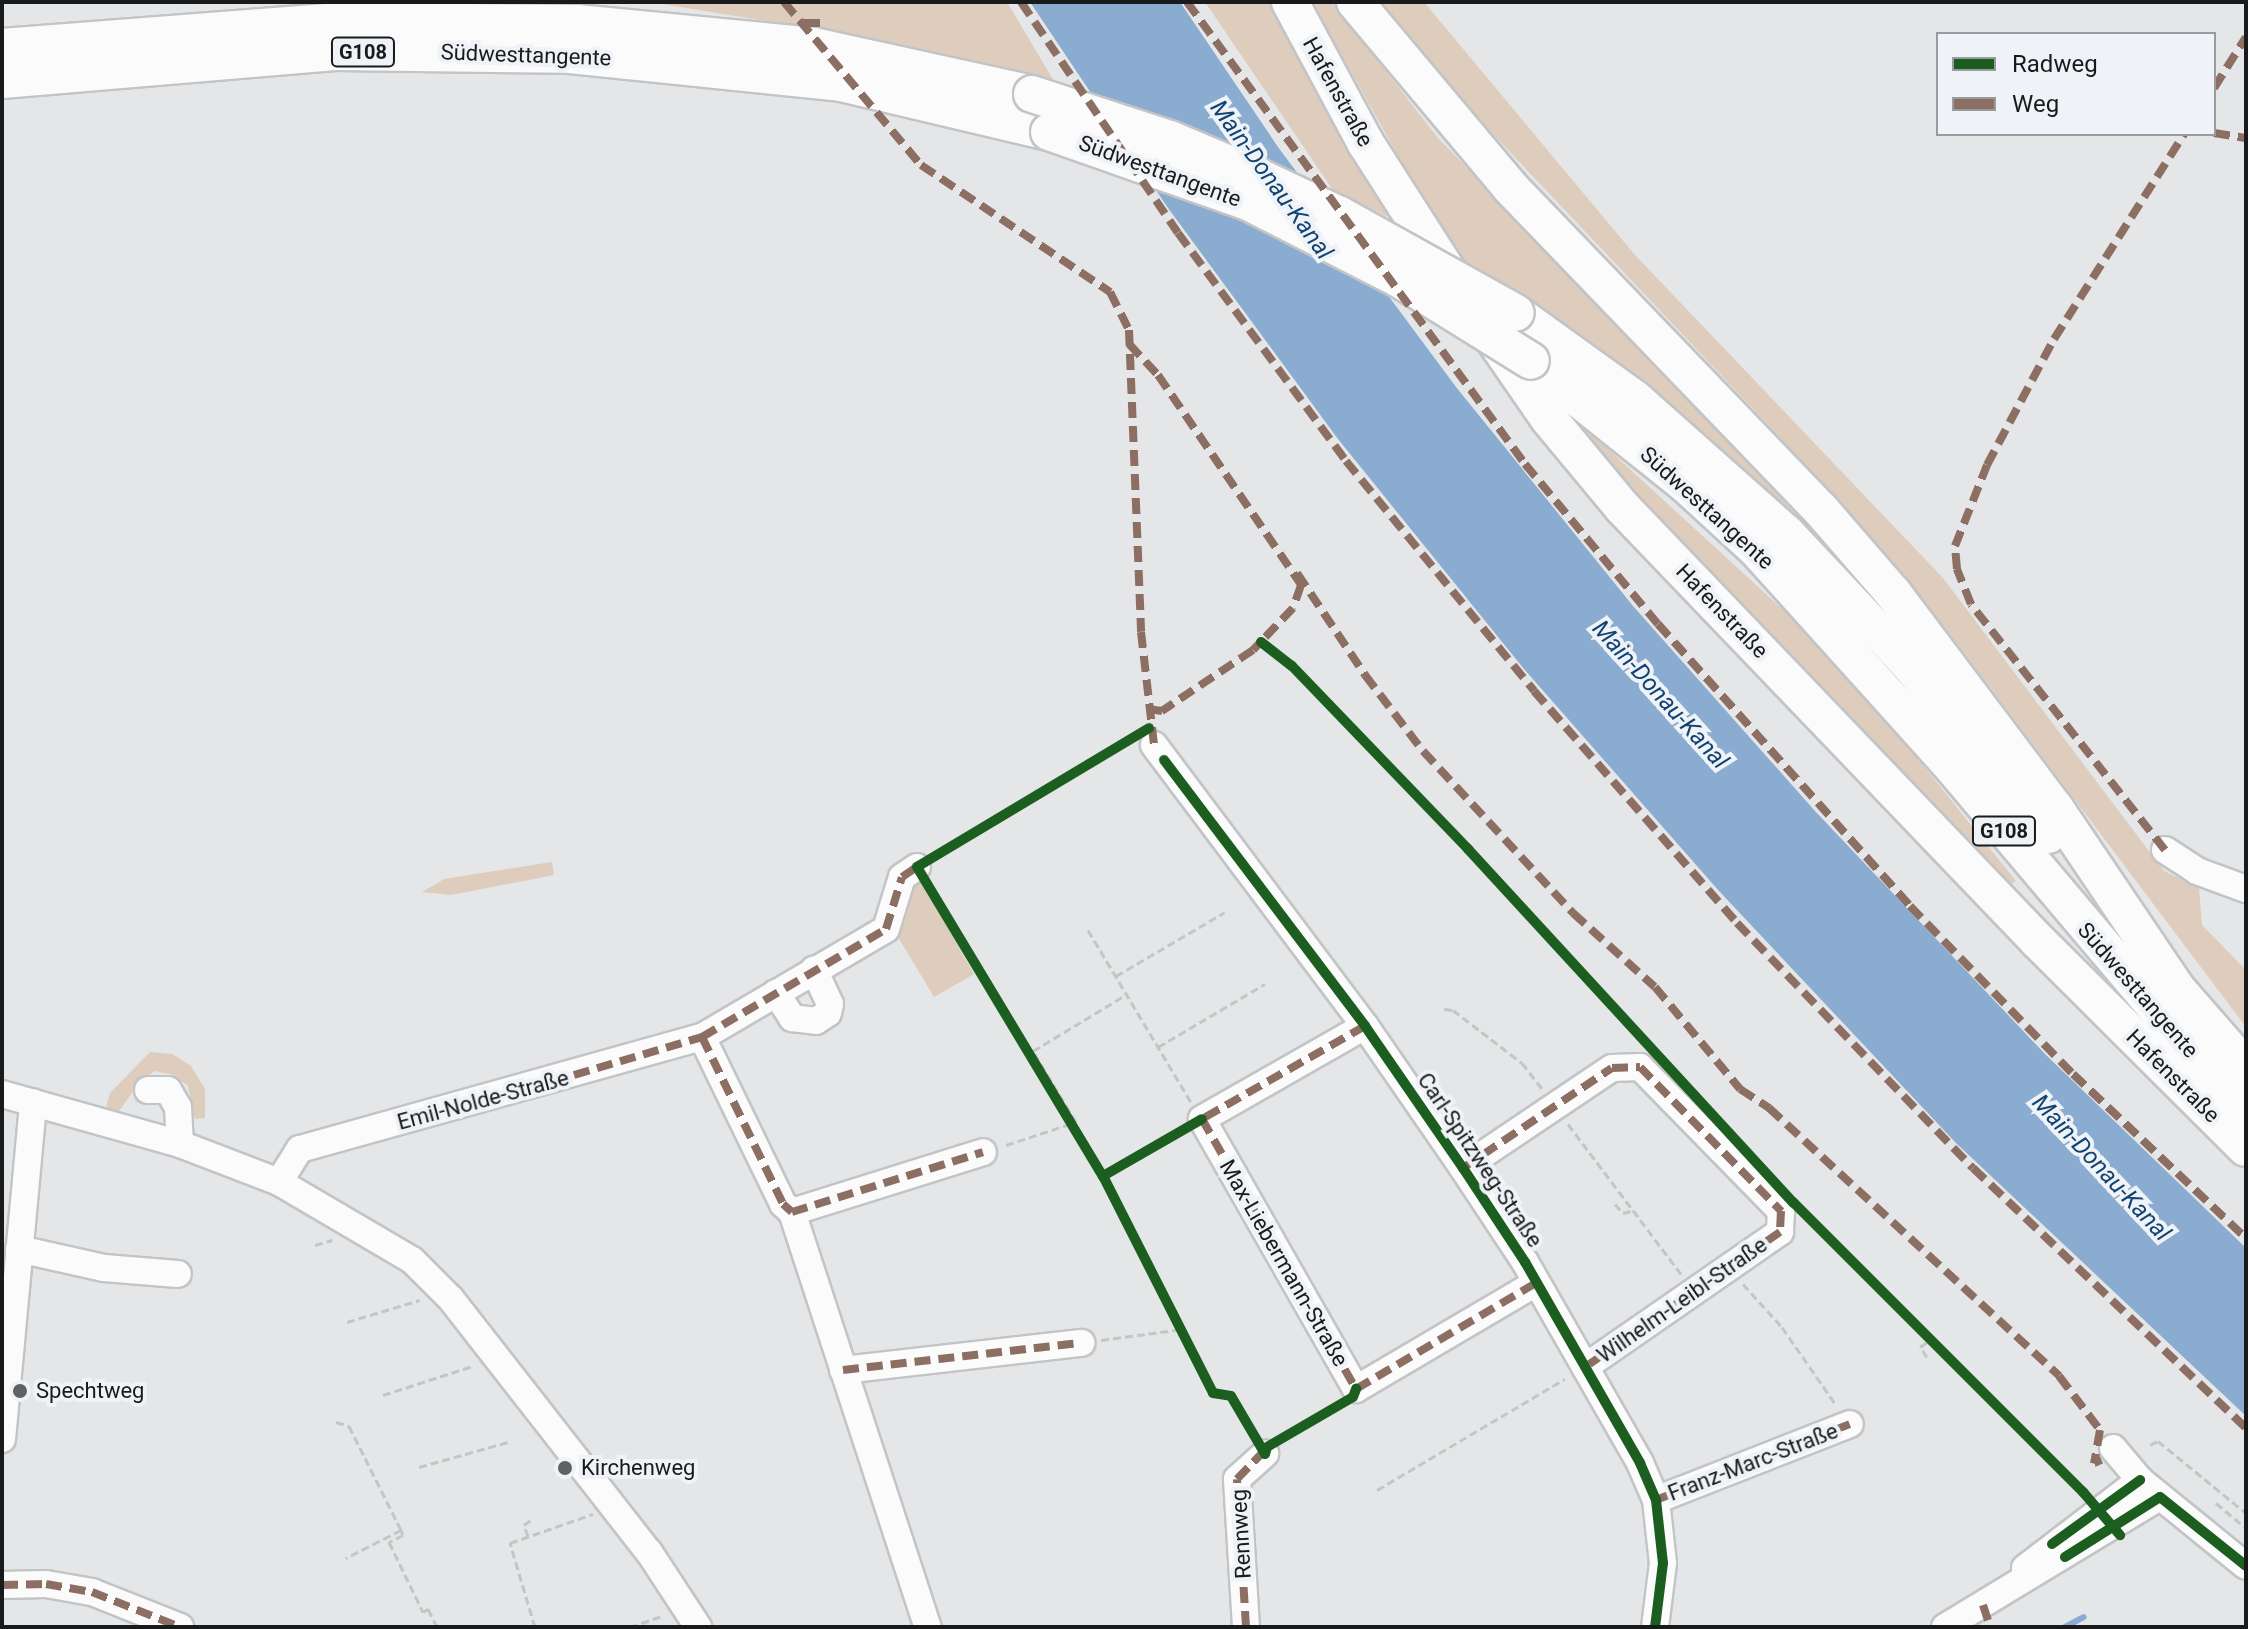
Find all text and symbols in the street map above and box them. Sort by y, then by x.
legend [1936,32,2216,136]
street label: Hafenstraße [1297,33,1379,151]
road number: G108 [329,36,397,68]
street label: Südwesttangente [440,39,612,71]
text: Radweg [2012,50,2098,78]
text: Weg [2012,90,2059,118]
water label: Main-Donau-Kanal [1204,95,1338,265]
street label: Südwesttangente [1075,129,1245,213]
street label: Südwesttangente [1635,441,1779,575]
street label: Hafenstraße [1670,558,1774,664]
water label: Main-Donau-Kanal [1586,615,1734,775]
road number: G108 [1970,815,2038,847]
street label: Südwesttangente [2072,917,2204,1063]
street label: Hafenstraße [2121,1024,2225,1128]
street label: Emil-Nolde-Straße [394,1064,572,1136]
street label: Carl-Spitzweg-Straße [1412,1068,1548,1252]
water label: Main-Donau-Kanal [2026,1089,2176,1247]
street label: Max-Liebermann-Straße [1214,1155,1354,1371]
street label: Wilhelm-Leibl-Straße [1592,1231,1772,1369]
place label: Spechtweg [36,1378,144,1404]
marker: Spechtweg [11,1382,29,1400]
street label: Franz-Marc-Straße [1664,1417,1842,1507]
place label: Kirchenweg [581,1455,695,1481]
marker: Kirchenweg [556,1459,574,1477]
street label: Rennweg [1225,1488,1257,1580]

